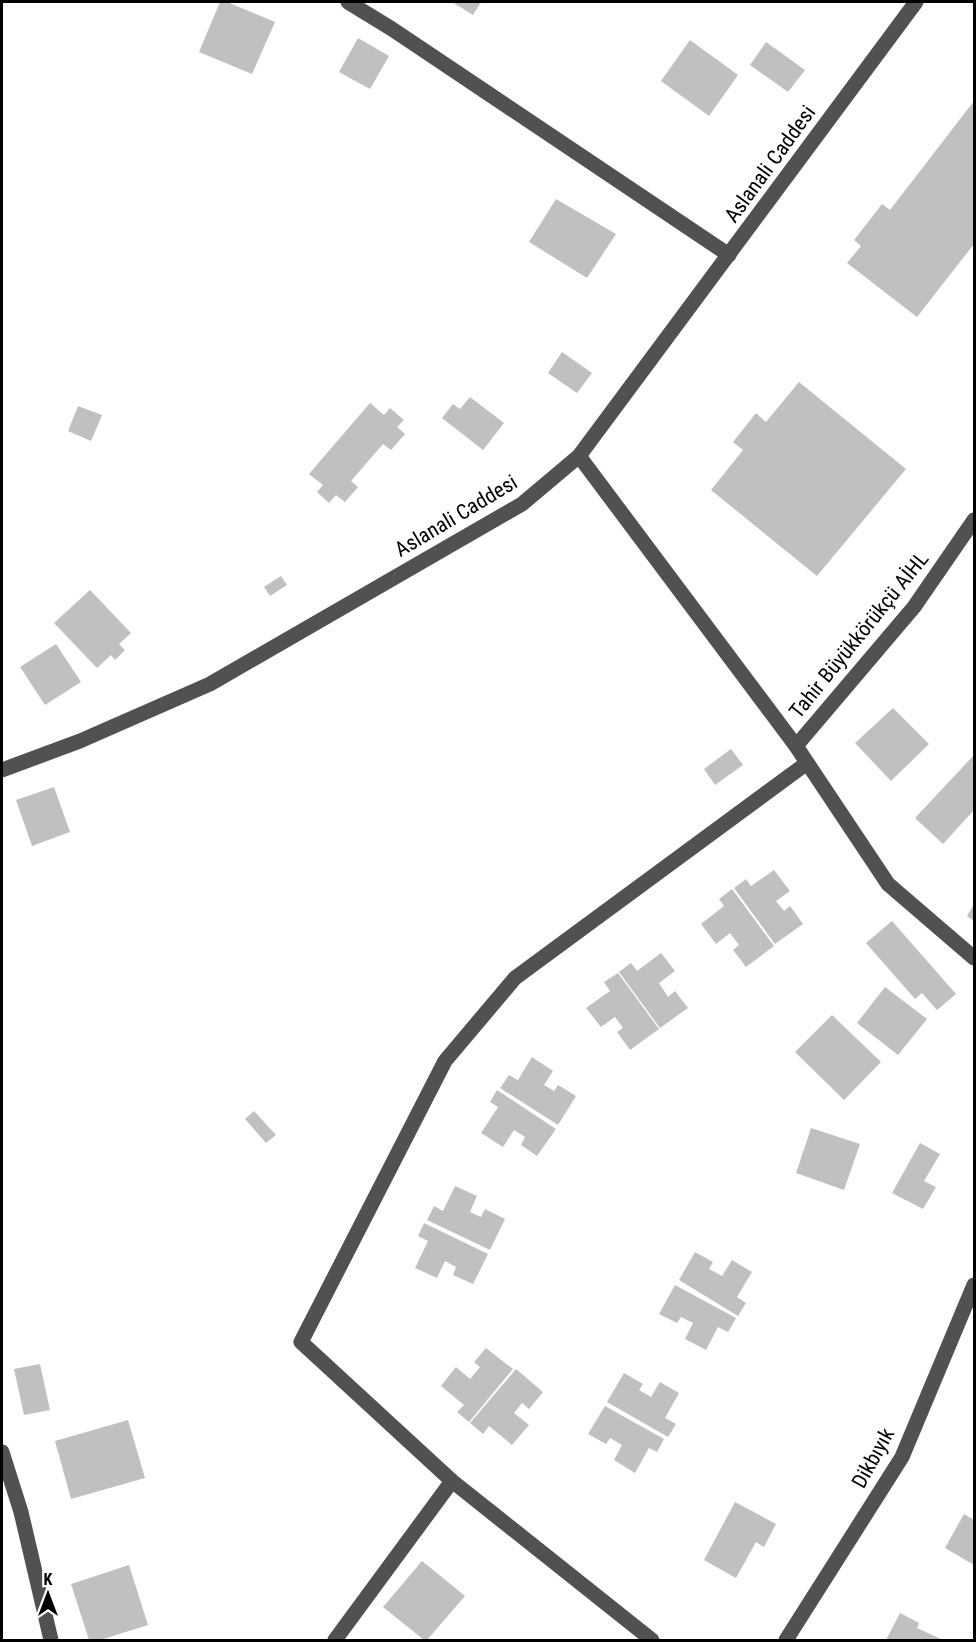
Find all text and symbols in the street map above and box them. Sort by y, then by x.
street label: Aslanali Caddesi [720,101,820,227]
street label: Aslanali Caddesi [391,470,521,562]
street label: Tahir Büyükkörükçü AİHL [785,547,933,723]
street label: Dikbıyık [847,1423,899,1492]
north arrow [18,1564,78,1624]
text: K [44,1570,53,1589]

